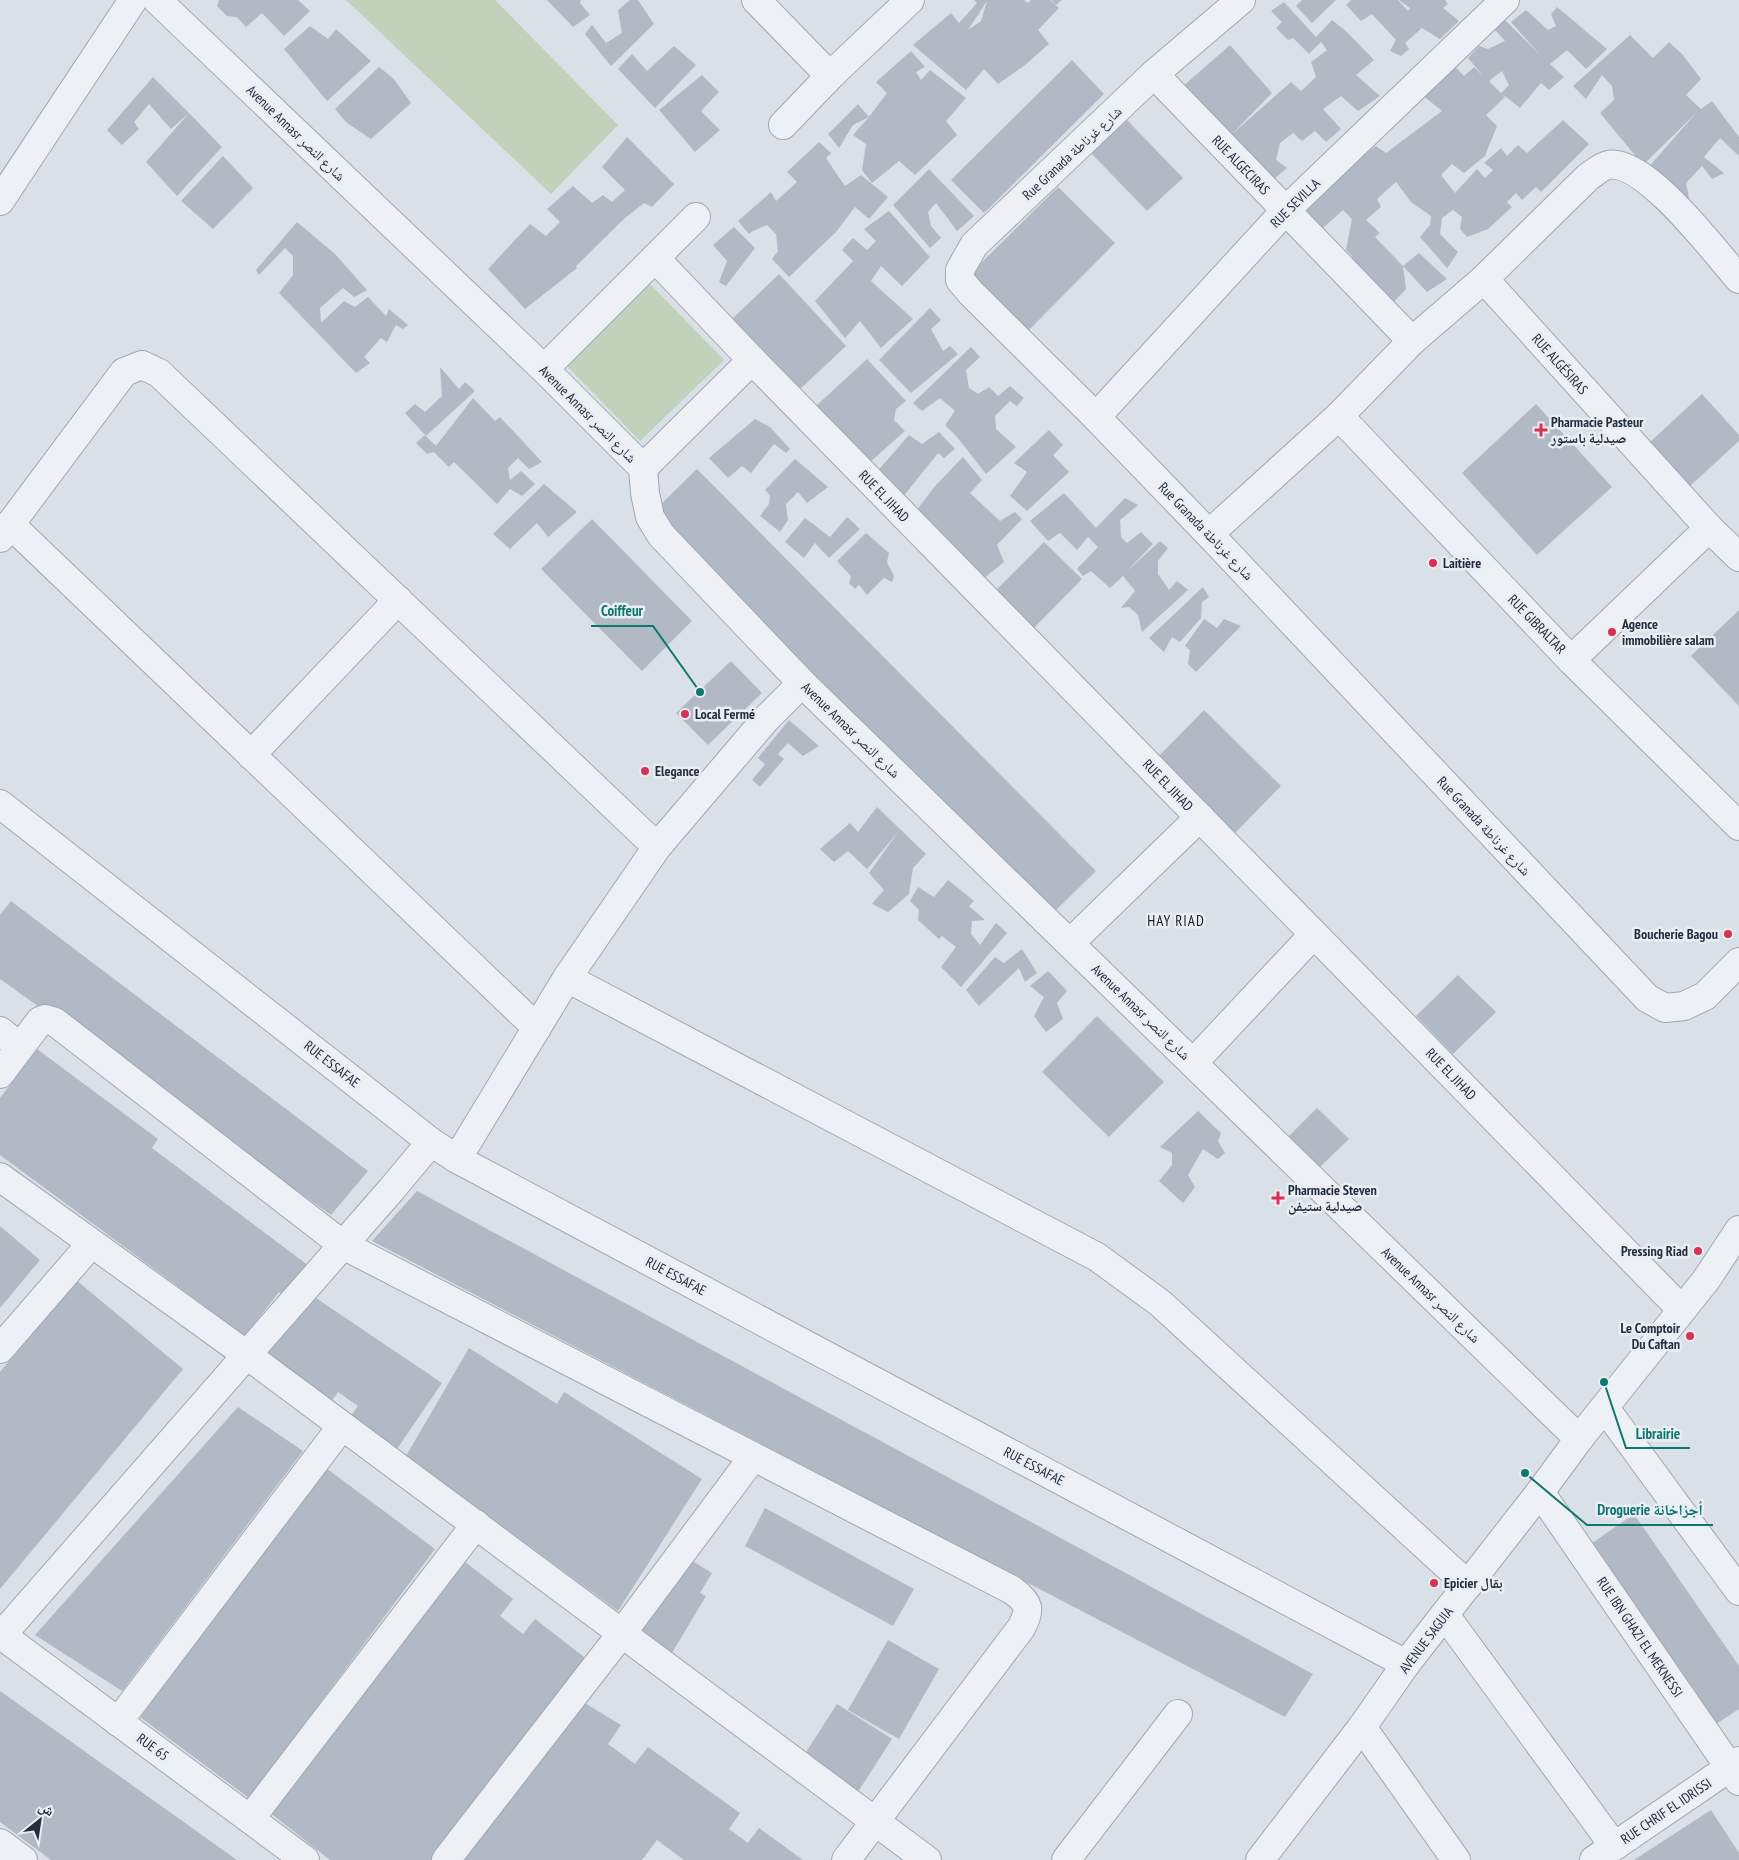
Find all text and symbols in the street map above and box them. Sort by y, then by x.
street label: Avenue Annasr شارع النصر [242,81,349,186]
street label: Rue Granada شارع غرناطة [1018,102,1126,204]
street label: RUE ALGECIRAS [1208,131,1274,199]
street label: RUE SEVILLA [1266,174,1324,232]
street label: RUE ALGÉSIRAS [1528,330,1592,398]
street label: Avenue Annasr شارع النصر [535,361,641,467]
place label: Pharmacie Pasteur صيدلية باستور [1550,413,1644,447]
marker: Pharmacie Pasteur صيدلية باستور [1535,424,1547,436]
street label: RUE EL JIHAD [855,466,913,526]
street label: Rue Granada شارع غرناطة [1154,478,1257,585]
place label: Laitière [1443,554,1481,572]
marker: Laitière [1427,557,1439,569]
street label: RUE GIBRALTAR [1504,590,1570,658]
callout: Coiffeur [591,596,653,626]
text: Coiffeur [601,601,644,620]
place label: Agence immobilière salam [1621,615,1714,649]
marker: Agence immobilière salam [1606,626,1618,638]
street label: Avenue Annasr شارع النصر [797,678,904,783]
place label: Local Fermé [695,705,755,723]
marker: Local Fermé [679,708,691,720]
street label: RUE EL JIHAD [1139,755,1197,815]
place label: Elegance [655,762,699,780]
marker: Elegance [639,765,651,777]
street label: Rue Granada شارع غرناطة [1433,772,1535,880]
district label: HAY RIAD [1147,911,1205,930]
place label: Boucherie Bagou [1634,925,1718,943]
marker: Boucherie Bagou [1722,928,1734,940]
street label: Avenue Annasr شارع النصر [1087,960,1194,1065]
street label: RUE ESSAFAE [300,1037,364,1091]
street label: RUE EL JIHAD [1422,1044,1480,1104]
place label: Pharmacie Steven صيدلية ستيفن [1288,1181,1377,1215]
marker: Pharmacie Steven صيدلية ستيفن [1272,1192,1284,1204]
place label: Pressing Riad [1621,1242,1688,1260]
street label: Avenue Annasr شارع النصر [1377,1243,1484,1348]
marker: Pressing Riad [1692,1245,1704,1257]
street label: RUE ESSAFAE [643,1253,709,1299]
place label: Le Comptoir Du Caftan [1620,1319,1681,1353]
marker: Le Comptoir Du Caftan [1684,1330,1696,1342]
callout: Librairie [1626,1418,1690,1448]
text: Librairie [1636,1424,1680,1443]
street label: RUE ESSAFAE [1001,1443,1067,1489]
callout: Droguerie أجزاخانة [1587,1495,1713,1525]
text: Droguerie أجزاخانة [1597,1500,1703,1519]
street label: RUE IBN GHAZI EL MEKNESSI [1593,1573,1687,1701]
place label: Epicier بقال [1444,1574,1503,1592]
marker: Epicier بقال [1428,1577,1440,1589]
street label: AVENUE SAGUIA [1395,1603,1457,1677]
street label: RUE 65 [133,1729,173,1765]
street label: RUE CHRIF EL IDRISSI [1617,1774,1715,1848]
north arrow [15,1795,65,1845]
text: ش [36,1797,58,1820]

